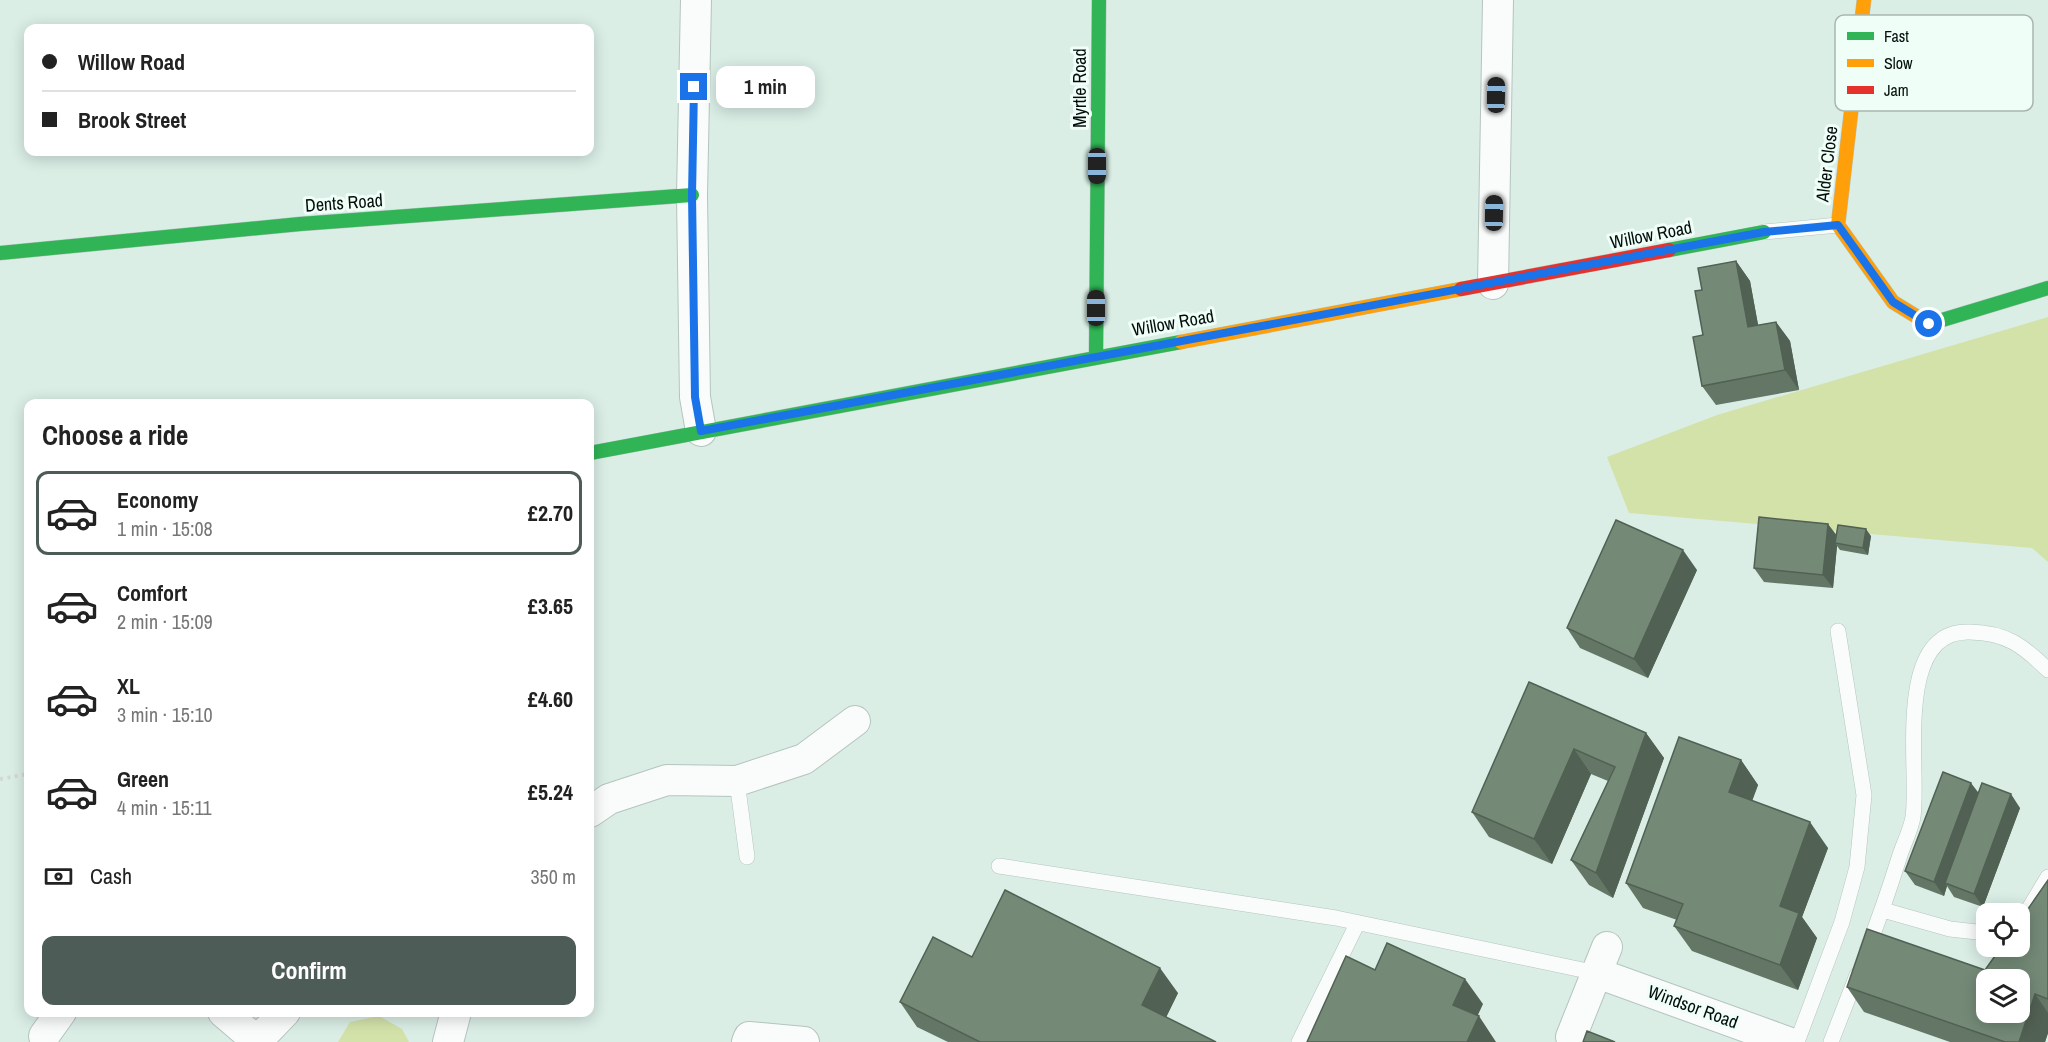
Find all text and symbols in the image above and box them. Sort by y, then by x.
legend [1835,15,2033,111]
text: Fast [1884,25,1909,47]
text: Willow Road [78,47,185,77]
street label: Myrtle Road [1067,48,1092,128]
text: Slow [1884,52,1913,74]
callout: 1 min [715,66,814,108]
route end [680,73,707,100]
text: 1 min [744,73,787,100]
car [1487,77,1505,113]
text: Jam [1884,79,1909,101]
text: Brook Street [78,105,186,135]
street label: Alder Close [1809,125,1844,204]
car [1088,148,1106,184]
street label: Dents Road [304,187,384,218]
car [1485,195,1503,231]
street label: Willow Road [1608,214,1694,255]
car [1087,290,1105,326]
street label: Willow Road [1130,303,1216,342]
route start [1915,310,1942,337]
text: Choose a ride [42,417,188,453]
text: Economy [117,485,198,515]
icon: car [45,486,99,540]
text: £2.70 [528,498,573,528]
text: 1 min · 15:08 [117,515,213,542]
text: Comfort [117,578,187,608]
icon: car [45,579,99,633]
text: £3.65 [528,591,573,621]
text: 2 min · 15:09 [117,608,213,635]
text: XL [117,671,140,701]
icon: car [45,672,99,726]
text: £4.60 [528,684,573,714]
text: 3 min · 15:10 [117,701,213,728]
text: Green [117,764,169,794]
icon: car [45,765,99,819]
text: £5.24 [528,777,573,807]
text: 4 min · 15:11 [117,794,212,821]
icon: cash [42,860,75,893]
text: Cash [90,861,132,891]
text: 350 m [530,863,576,890]
map controls [1976,903,2030,1023]
button: locate [1976,903,2030,957]
button: Confirm [42,936,576,1005]
button: layers [1976,969,2030,1023]
street label: Windsor Road [1645,979,1742,1034]

